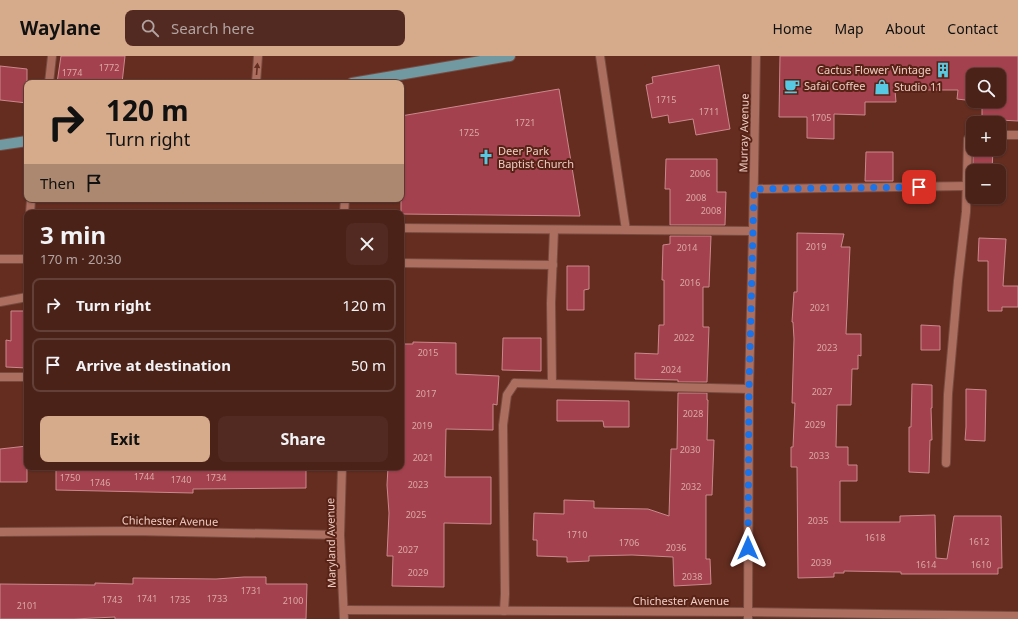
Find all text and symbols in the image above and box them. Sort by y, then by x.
search box [125,10,405,46]
text: Waylane [20,15,101,41]
icon: search [139,17,161,39]
text: Search here [171,18,254,38]
text: Home [773,19,812,38]
text: Map [834,19,864,38]
text: About [886,19,925,38]
text: Contact [947,19,998,38]
house number: 1772 [99,61,119,74]
building icon: Cactus Flower Vintage [934,61,952,79]
place label: Cactus Flower Vintage [817,62,931,77]
one-way arrow [253,63,260,76]
house number: 1774 [62,66,82,79]
map controls [966,68,1006,204]
button: search [966,68,1006,108]
cafe icon: Safai Coffee [783,77,801,95]
place label: Safai Coffee [804,78,865,93]
shop icon: Studio 11 [873,78,891,96]
place label: Studio 11 [894,79,943,94]
text: 120 m [106,91,189,129]
house number: 1715 [656,93,676,106]
street label: Murray Avenue [735,93,752,173]
icon: right [40,96,92,148]
house number: 1711 [699,105,719,118]
house number: 1705 [811,111,831,124]
house number: 1721 [515,116,535,129]
button: + [966,116,1006,156]
house number: 1725 [459,126,479,139]
text: Turn right [106,127,190,151]
place label: Deer Park Baptist Church [498,143,574,171]
church icon: Deer Park Baptist Church [477,148,495,166]
button: − [966,164,1006,204]
house number: 2006 [690,167,710,180]
pin [902,170,936,204]
icon: arrive [83,172,105,194]
text: Then [40,173,75,193]
icon: arrive [908,176,930,198]
house number: 2008 [686,191,706,204]
house number: 2008 [701,204,721,217]
text: 3 min [40,218,106,251]
button: close [346,223,388,265]
house number: 2019 [806,240,826,253]
house number: 2014 [677,241,697,254]
text: 170 m · 20:30 [40,250,121,268]
house number: 2016 [680,276,700,289]
icon: right [42,294,64,316]
text: Turn right [76,295,151,315]
text: 120 m [342,295,386,315]
house number: 2021 [810,301,830,314]
house number: 2022 [674,331,694,344]
house number: 2023 [817,341,837,354]
house number: 2015 [418,346,438,359]
icon: arrive [42,354,64,376]
text: Arrive at destination [76,355,231,375]
text: 50 m [351,355,386,375]
house number: 2024 [661,363,681,376]
house number: 2027 [812,385,832,398]
house number: 2017 [416,387,436,400]
house number: 2028 [683,407,703,420]
button: Exit [40,416,210,462]
button: Share [218,416,388,462]
house number: 2029 [805,418,825,431]
house number: 2019 [412,419,432,432]
house number: 2030 [680,443,700,456]
house number: 2033 [809,449,829,462]
house number: 2021 [413,451,433,464]
house number: 1744 [134,470,154,483]
house number: 1750 [60,471,80,484]
house number: 1734 [206,471,226,484]
house number: 1740 [171,473,191,486]
house number: 1746 [90,476,110,489]
house number: 2023 [408,478,428,491]
house number: 2032 [681,480,701,493]
street label: Maryland Avenue [322,498,339,588]
house number: 2025 [406,508,426,521]
street label: Chichester Avenue [122,512,218,529]
house number: 2035 [808,514,828,527]
position arrow [727,527,769,569]
house number: 1710 [567,528,587,541]
house number: 1618 [865,531,885,544]
house number: 1612 [969,535,989,548]
house number: 1706 [619,536,639,549]
house number: 2036 [666,541,686,554]
house number: 2027 [398,543,418,556]
house number: 2039 [811,556,831,569]
house number: 1614 [916,558,936,571]
house number: 1610 [971,558,991,571]
house number: 2029 [408,566,428,579]
house number: 2038 [682,570,702,583]
house number: 1731 [241,584,261,597]
house number: 1741 [137,592,157,605]
house number: 1733 [207,592,227,605]
house number: 1743 [102,593,122,606]
house number: 1735 [170,593,190,606]
street label: Chichester Avenue [633,593,729,608]
house number: 2100 [283,594,303,607]
house number: 2101 [17,599,37,612]

